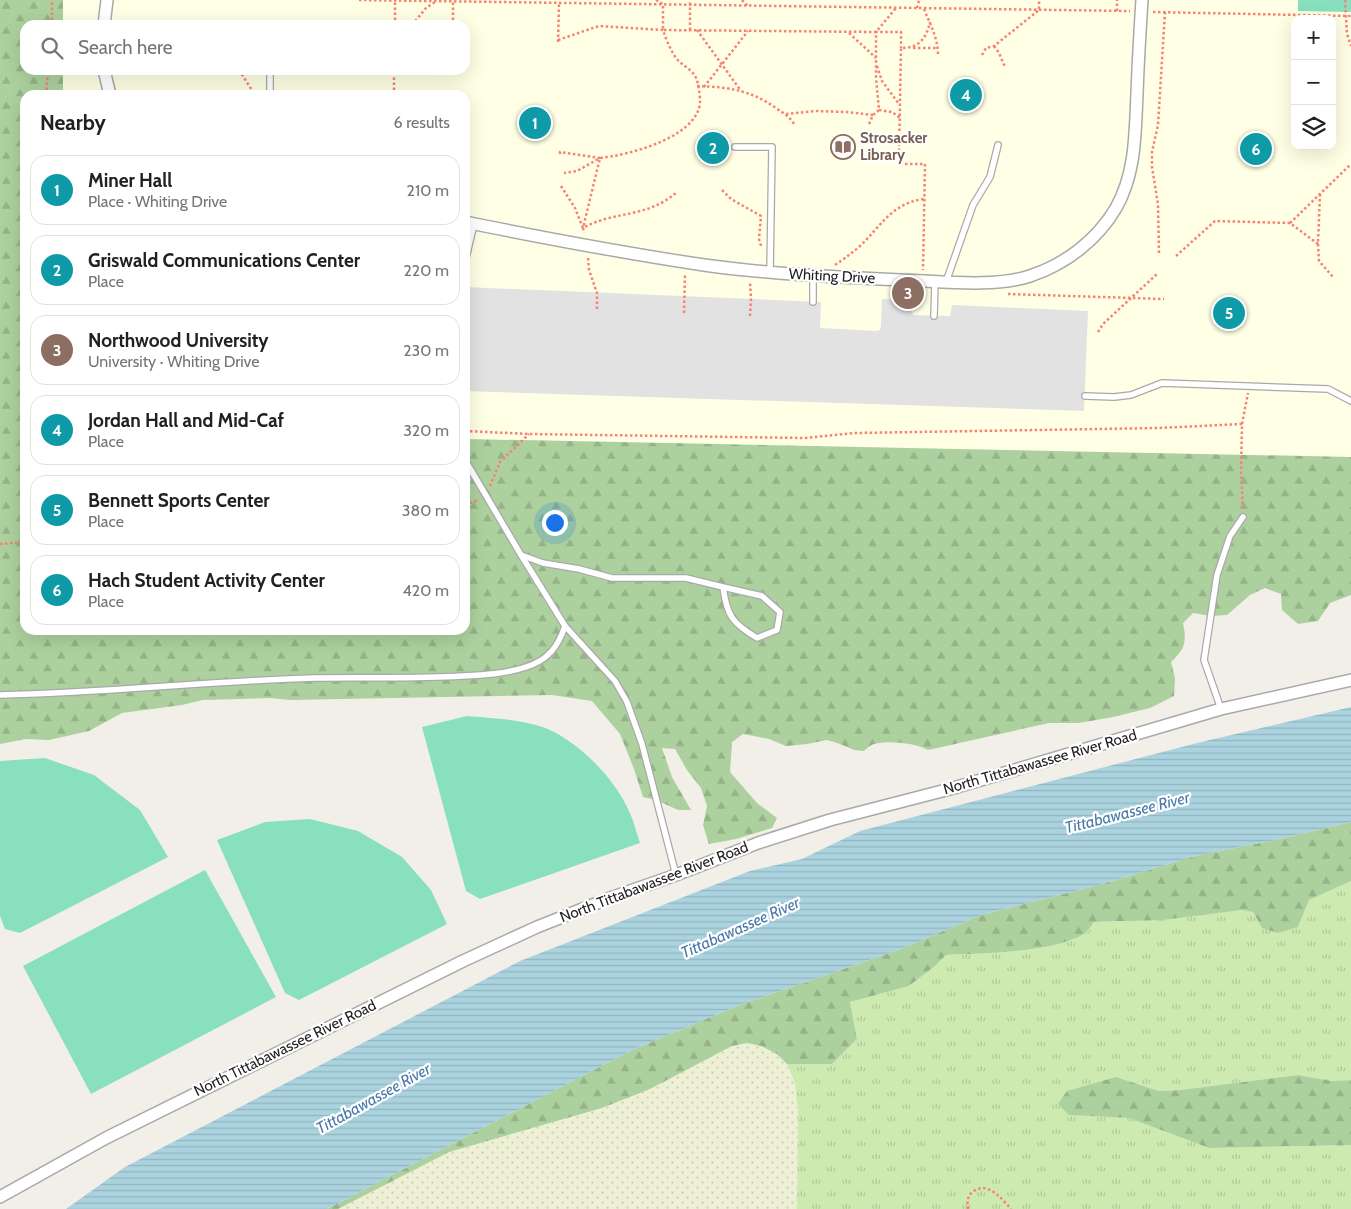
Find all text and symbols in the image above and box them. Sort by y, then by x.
map controls [1291,15,1336,150]
button: + [1291,15,1336,60]
search box [20,20,470,75]
icon: search [38,34,66,62]
text: Search here [78,36,172,59]
button: − [1291,60,1336,105]
pin: 4 [950,76,982,114]
pin: 1 [519,104,551,142]
button: layers [1291,105,1336,150]
text: Nearby [40,110,106,135]
text: 6 results [394,113,450,132]
pin: 2 [697,129,729,167]
place label: Strosacker Library [860,129,927,164]
pin: 6 [1240,130,1272,168]
library icon: Strosacker Library [830,134,856,160]
text: Miner Hall [88,169,172,192]
text: 1 [54,181,60,200]
text: 210 m [407,181,449,200]
text: Place · Whiting Drive [88,192,227,211]
text: Griswald Communications Center [88,249,360,272]
text: 2 [53,261,61,280]
text: 220 m [403,261,449,280]
street label: Whiting Drive [788,265,876,287]
text: Place [88,272,124,291]
pin: 3 [892,274,924,312]
pin: 5 [1213,294,1245,332]
text: Northwood University [88,329,269,352]
text: 3 [53,341,61,360]
text: 230 m [403,341,449,360]
text: University · Whiting Drive [88,352,260,371]
text: Jordan Hall and Mid-Caf [88,409,284,432]
text: 4 [52,421,62,440]
text: 320 m [403,421,449,440]
text: Place [88,432,124,451]
text: Bennett Sports Center [88,489,270,512]
text: 5 [53,501,61,520]
text: 380 m [402,501,449,520]
your location [542,510,568,536]
text: Place [88,512,124,531]
text: Hach Student Activity Center [88,569,325,592]
text: 6 [53,581,62,600]
text: 420 m [403,581,449,600]
text: Place [88,592,124,611]
street label: North Tittabawassee River Road [941,726,1139,798]
water label: Tittabawassee River [1063,788,1193,837]
street label: North Tittabawassee River Road [557,838,751,926]
water label: Tittabawassee River [678,892,802,962]
street label: North Tittabawassee River Road [191,996,379,1100]
water label: Tittabawassee River [312,1059,434,1137]

